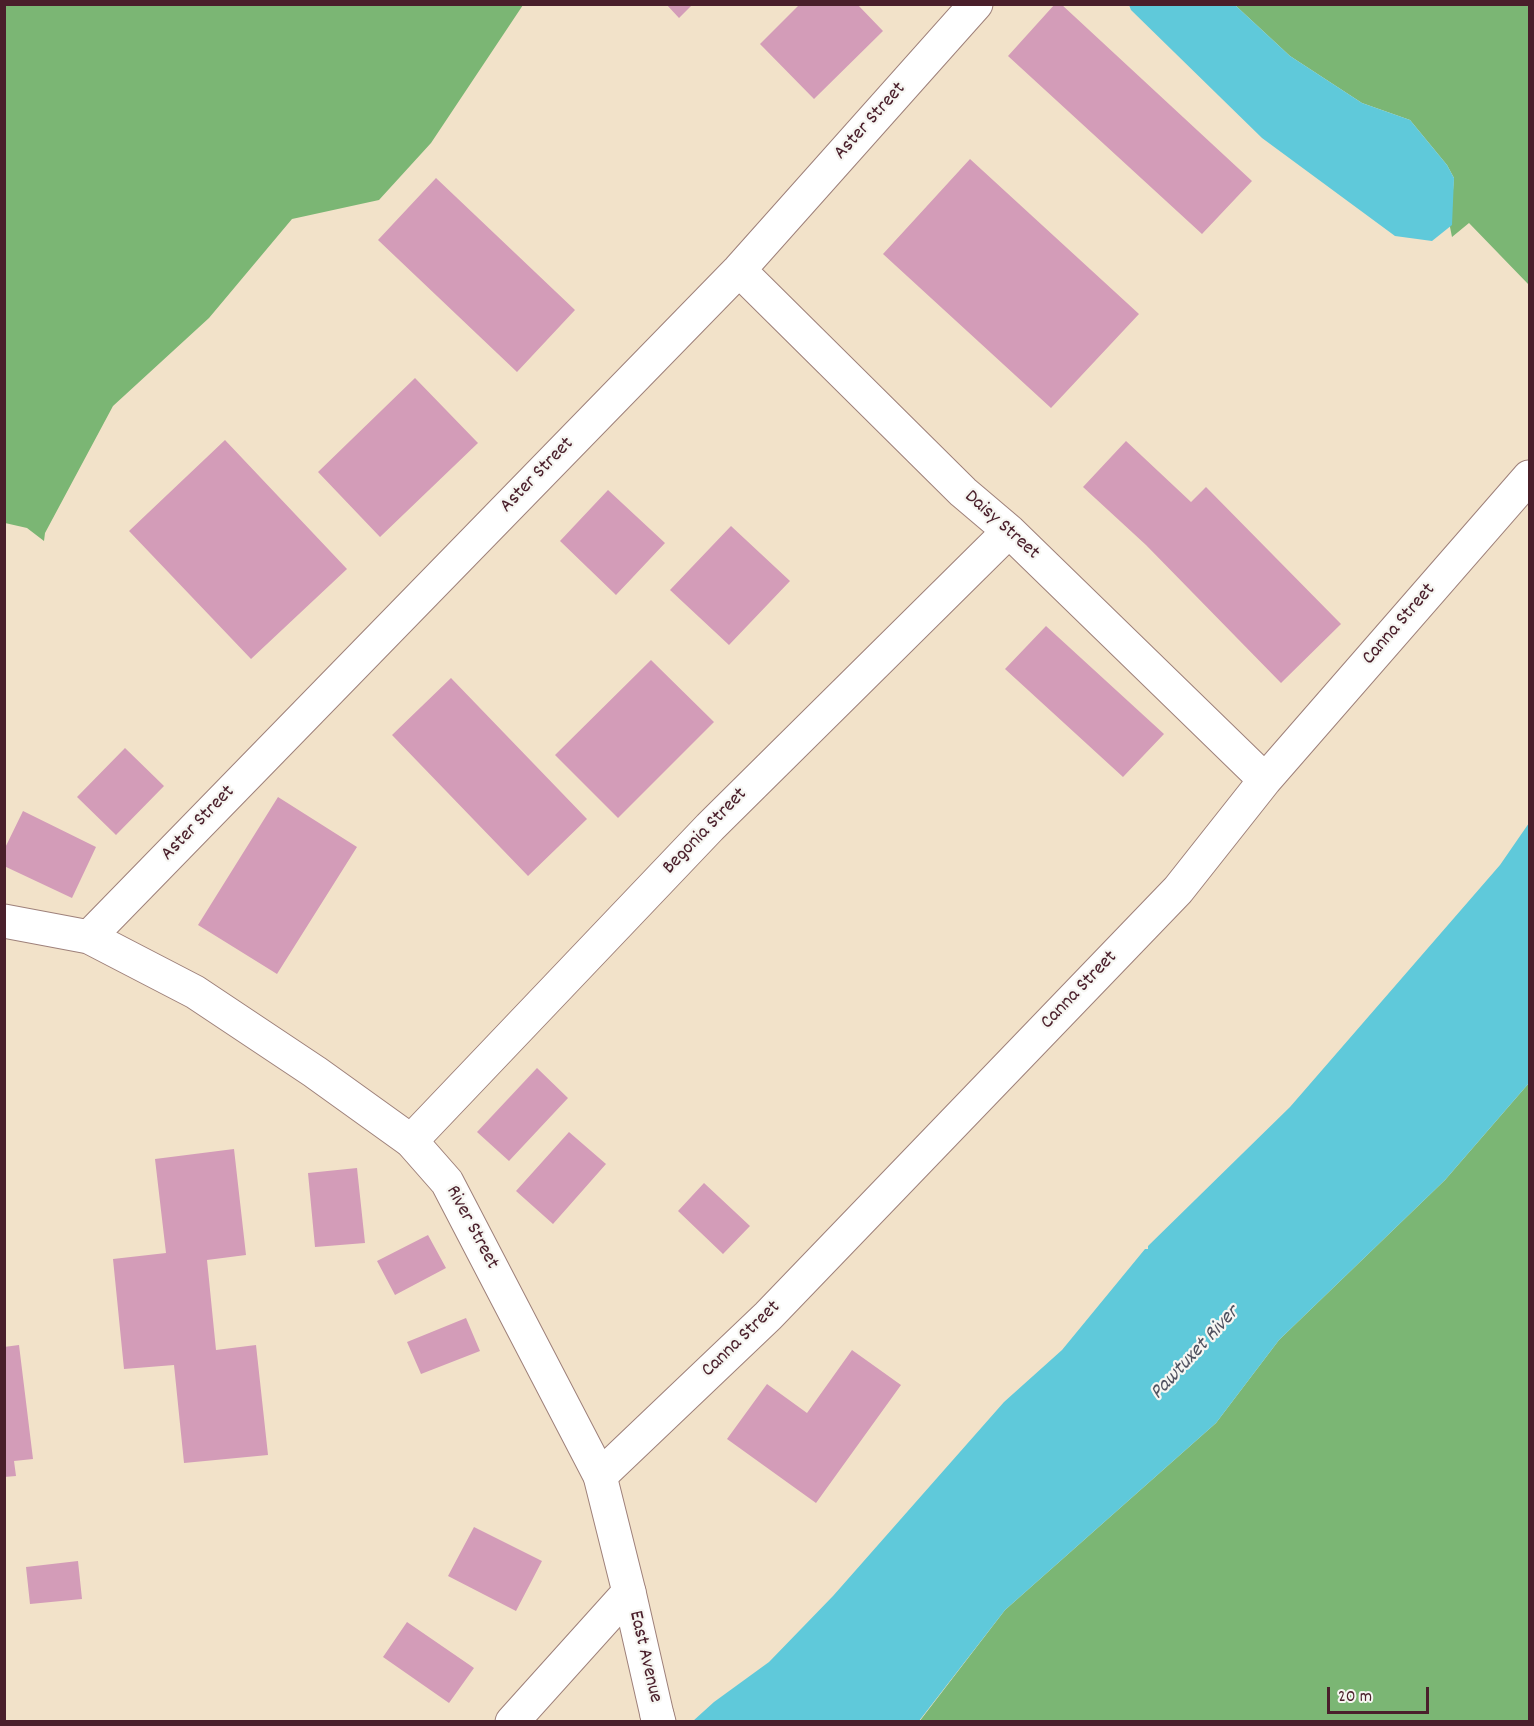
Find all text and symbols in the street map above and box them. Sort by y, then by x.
street label: Aster Street [830,78,912,166]
street label: Aster Street [496,433,580,519]
street label: Daisy Street [958,486,1044,566]
street label: Canna Street [1358,579,1442,671]
street label: Aster Street [157,781,241,867]
street label: Begonia Street [659,784,753,880]
street label: Canna Street [1037,947,1123,1035]
street label: River Street [439,1182,503,1274]
street label: Canna Street [698,1297,786,1383]
water label: Pawtuxet River [1146,1302,1246,1406]
street label: East Avenue [622,1609,666,1705]
scale bar [1330,1675,1432,1713]
text: 20 m [1338,1685,1372,1710]

